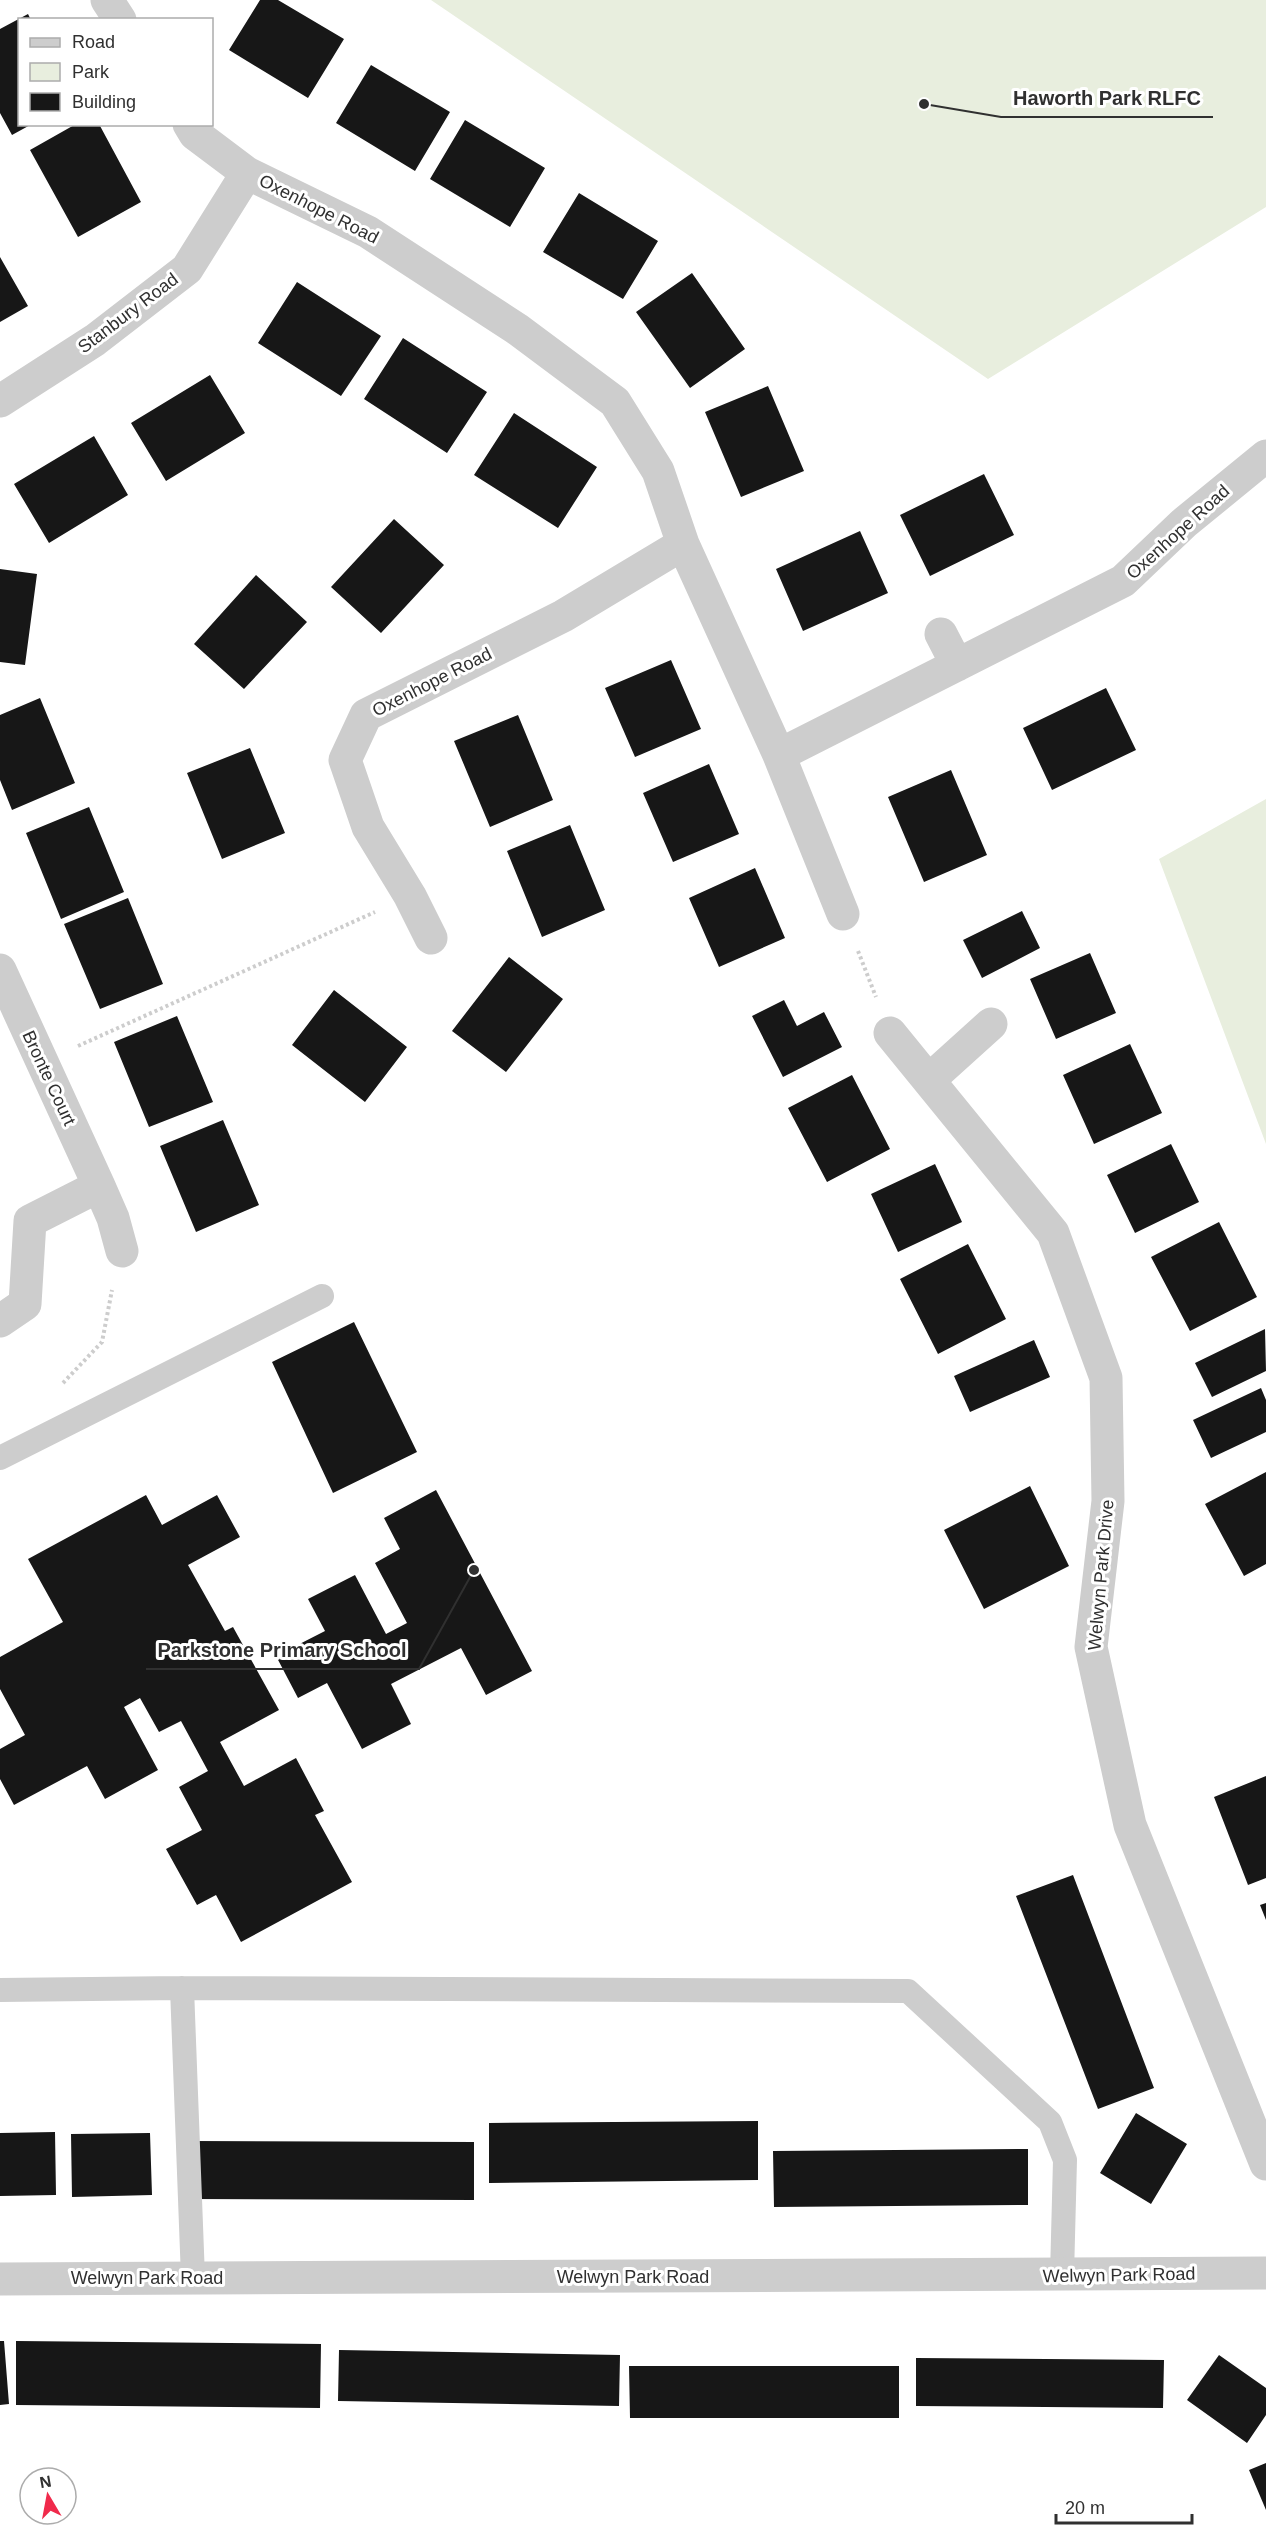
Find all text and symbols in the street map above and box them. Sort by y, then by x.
legend [18,18,213,126]
text: Road [72,32,115,52]
text: Park [72,62,110,82]
callout: Haworth Park RLFC [1001,79,1213,117]
text: Haworth Park RLFC [1013,87,1201,109]
text: Building [72,92,136,112]
street label: Oxenhope Road [256,170,382,248]
street label: Stanbury Road [74,269,182,357]
street label: Oxenhope Road [1123,481,1233,583]
street label: Oxenhope Road [369,643,495,721]
street label: Bronte Court [18,1028,80,1128]
street label: Welwyn Park Drive [1084,1499,1118,1651]
callout: Parkstone Primary School [146,1631,419,1669]
text: Parkstone Primary School [158,1639,406,1661]
street label: Welwyn Park Road [1042,2264,1196,2286]
street label: Welwyn Park Road [557,2267,709,2287]
street label: Welwyn Park Road [71,2268,223,2288]
north arrow [18,2466,78,2526]
text: N [38,2472,53,2491]
scale bar [1056,2487,1192,2525]
text: 20 m [1065,2498,1105,2518]

